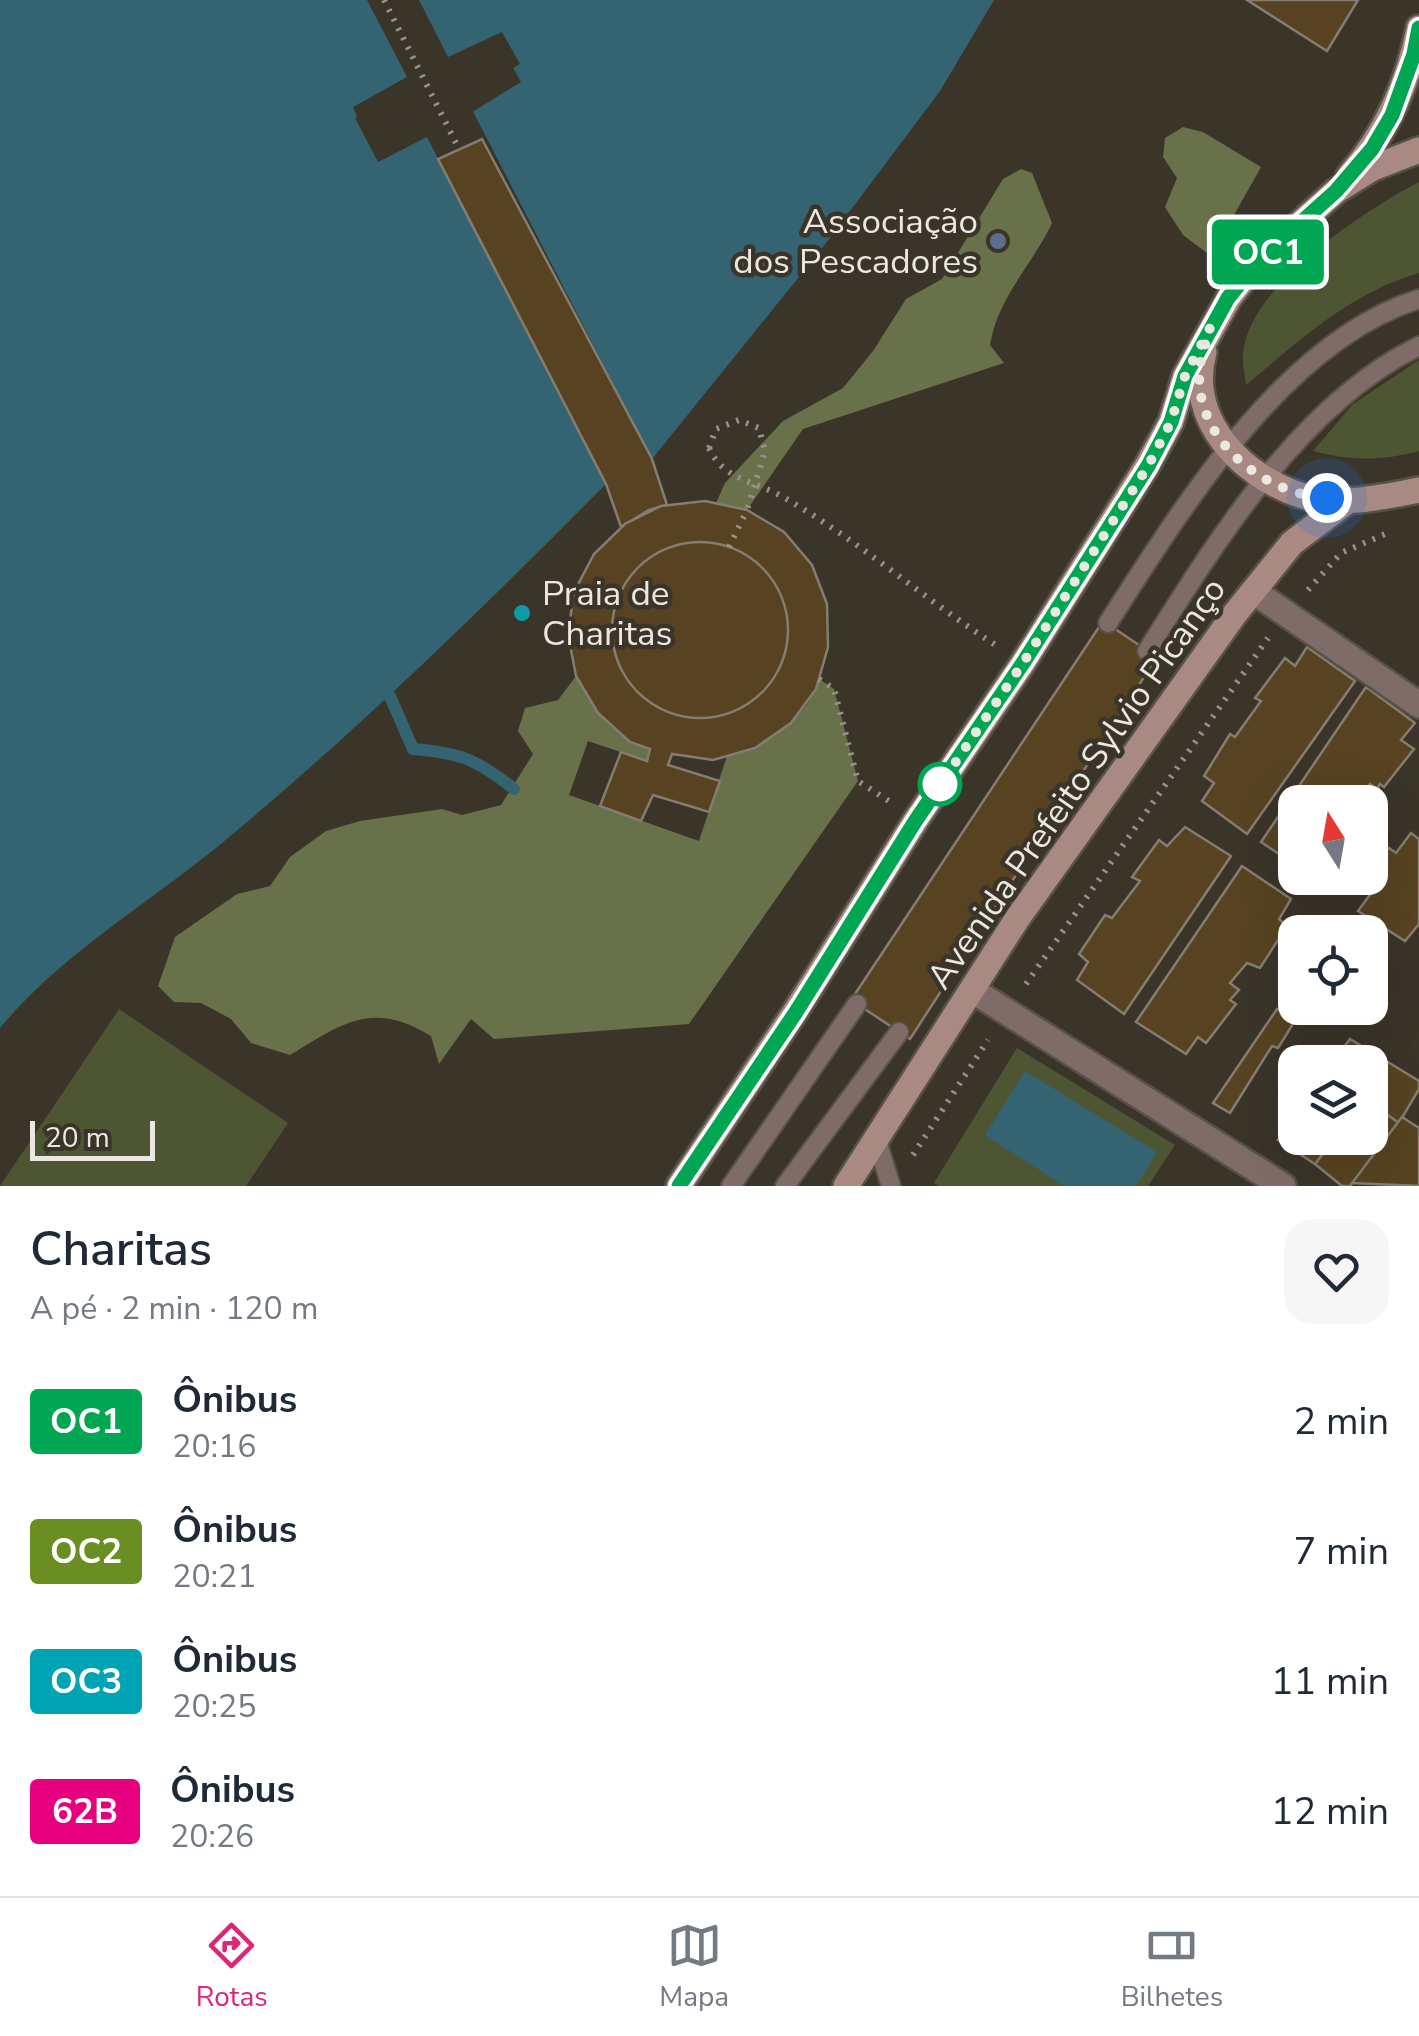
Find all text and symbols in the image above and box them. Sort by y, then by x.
place label: Associação dos Pescadores [733,198,978,285]
line badge: OC1 [1210,220,1326,284]
text: OC1 [1232,229,1304,276]
marker: Associação dos Pescadores [987,230,1009,252]
your location [1302,473,1352,523]
street label: Avenida Prefeito Sylvio Picanço [916,568,1237,998]
place label: Praia de Charitas [542,570,672,657]
marker: Praia de Charitas [511,602,533,624]
unlabelled marker [919,763,961,805]
north arrow [1278,785,1388,895]
map controls [1278,785,1388,1155]
button: locate [1278,915,1388,1025]
button: layers [1278,1045,1388,1155]
scale bar [30,1116,155,1160]
text: 20 m [45,1119,110,1157]
text: Charitas [30,1216,212,1282]
button: heart [1284,1219,1389,1324]
text: A pé · 2 min · 120 m [30,1287,318,1330]
text: Ônibus [172,1374,297,1425]
text: 2 min [1294,1396,1389,1447]
text: OC1 [50,1398,122,1445]
text: 20:16 [172,1425,256,1468]
text: Ônibus [172,1504,297,1555]
text: 7 min [1294,1526,1389,1577]
text: OC2 [50,1528,122,1575]
text: 20:21 [172,1555,256,1598]
text: Ônibus [172,1634,297,1685]
text: 11 min [1271,1656,1389,1707]
text: OC3 [50,1658,122,1705]
text: 20:25 [172,1685,256,1728]
text: Ônibus [170,1764,295,1815]
text: 12 min [1271,1786,1389,1837]
text: 62B [52,1788,118,1835]
text: 20:26 [170,1815,254,1858]
tab: Rotas [196,1918,268,2016]
tab: Mapa [659,1918,729,2016]
tab: Bilhetes [1121,1918,1223,2016]

